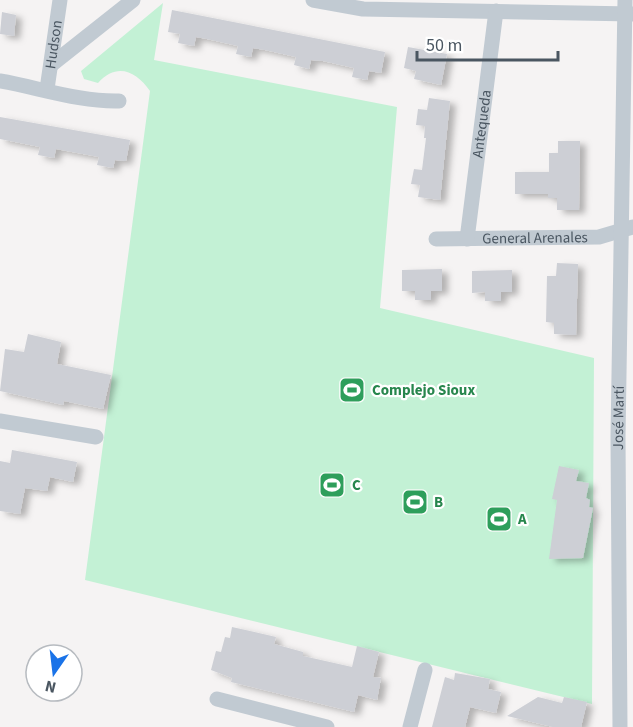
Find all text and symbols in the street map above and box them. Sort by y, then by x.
street label: Hudson [40,19,67,70]
scale bar [417,24,558,62]
text: 50 m [426,33,462,58]
street label: Antequeda [467,89,496,159]
street label: General Arenales [482,227,588,249]
sports icon: Complejo Sioux [337,375,367,405]
place label: Complejo Sioux [372,380,475,401]
street label: José Martí [607,384,629,450]
sports icon: C [317,470,347,500]
place label: C [352,475,361,496]
sports icon: B [400,487,430,517]
place label: B [434,492,443,513]
sports icon: A [484,504,514,534]
place label: A [517,509,527,530]
north arrow [24,643,84,703]
text: N [43,675,58,699]

